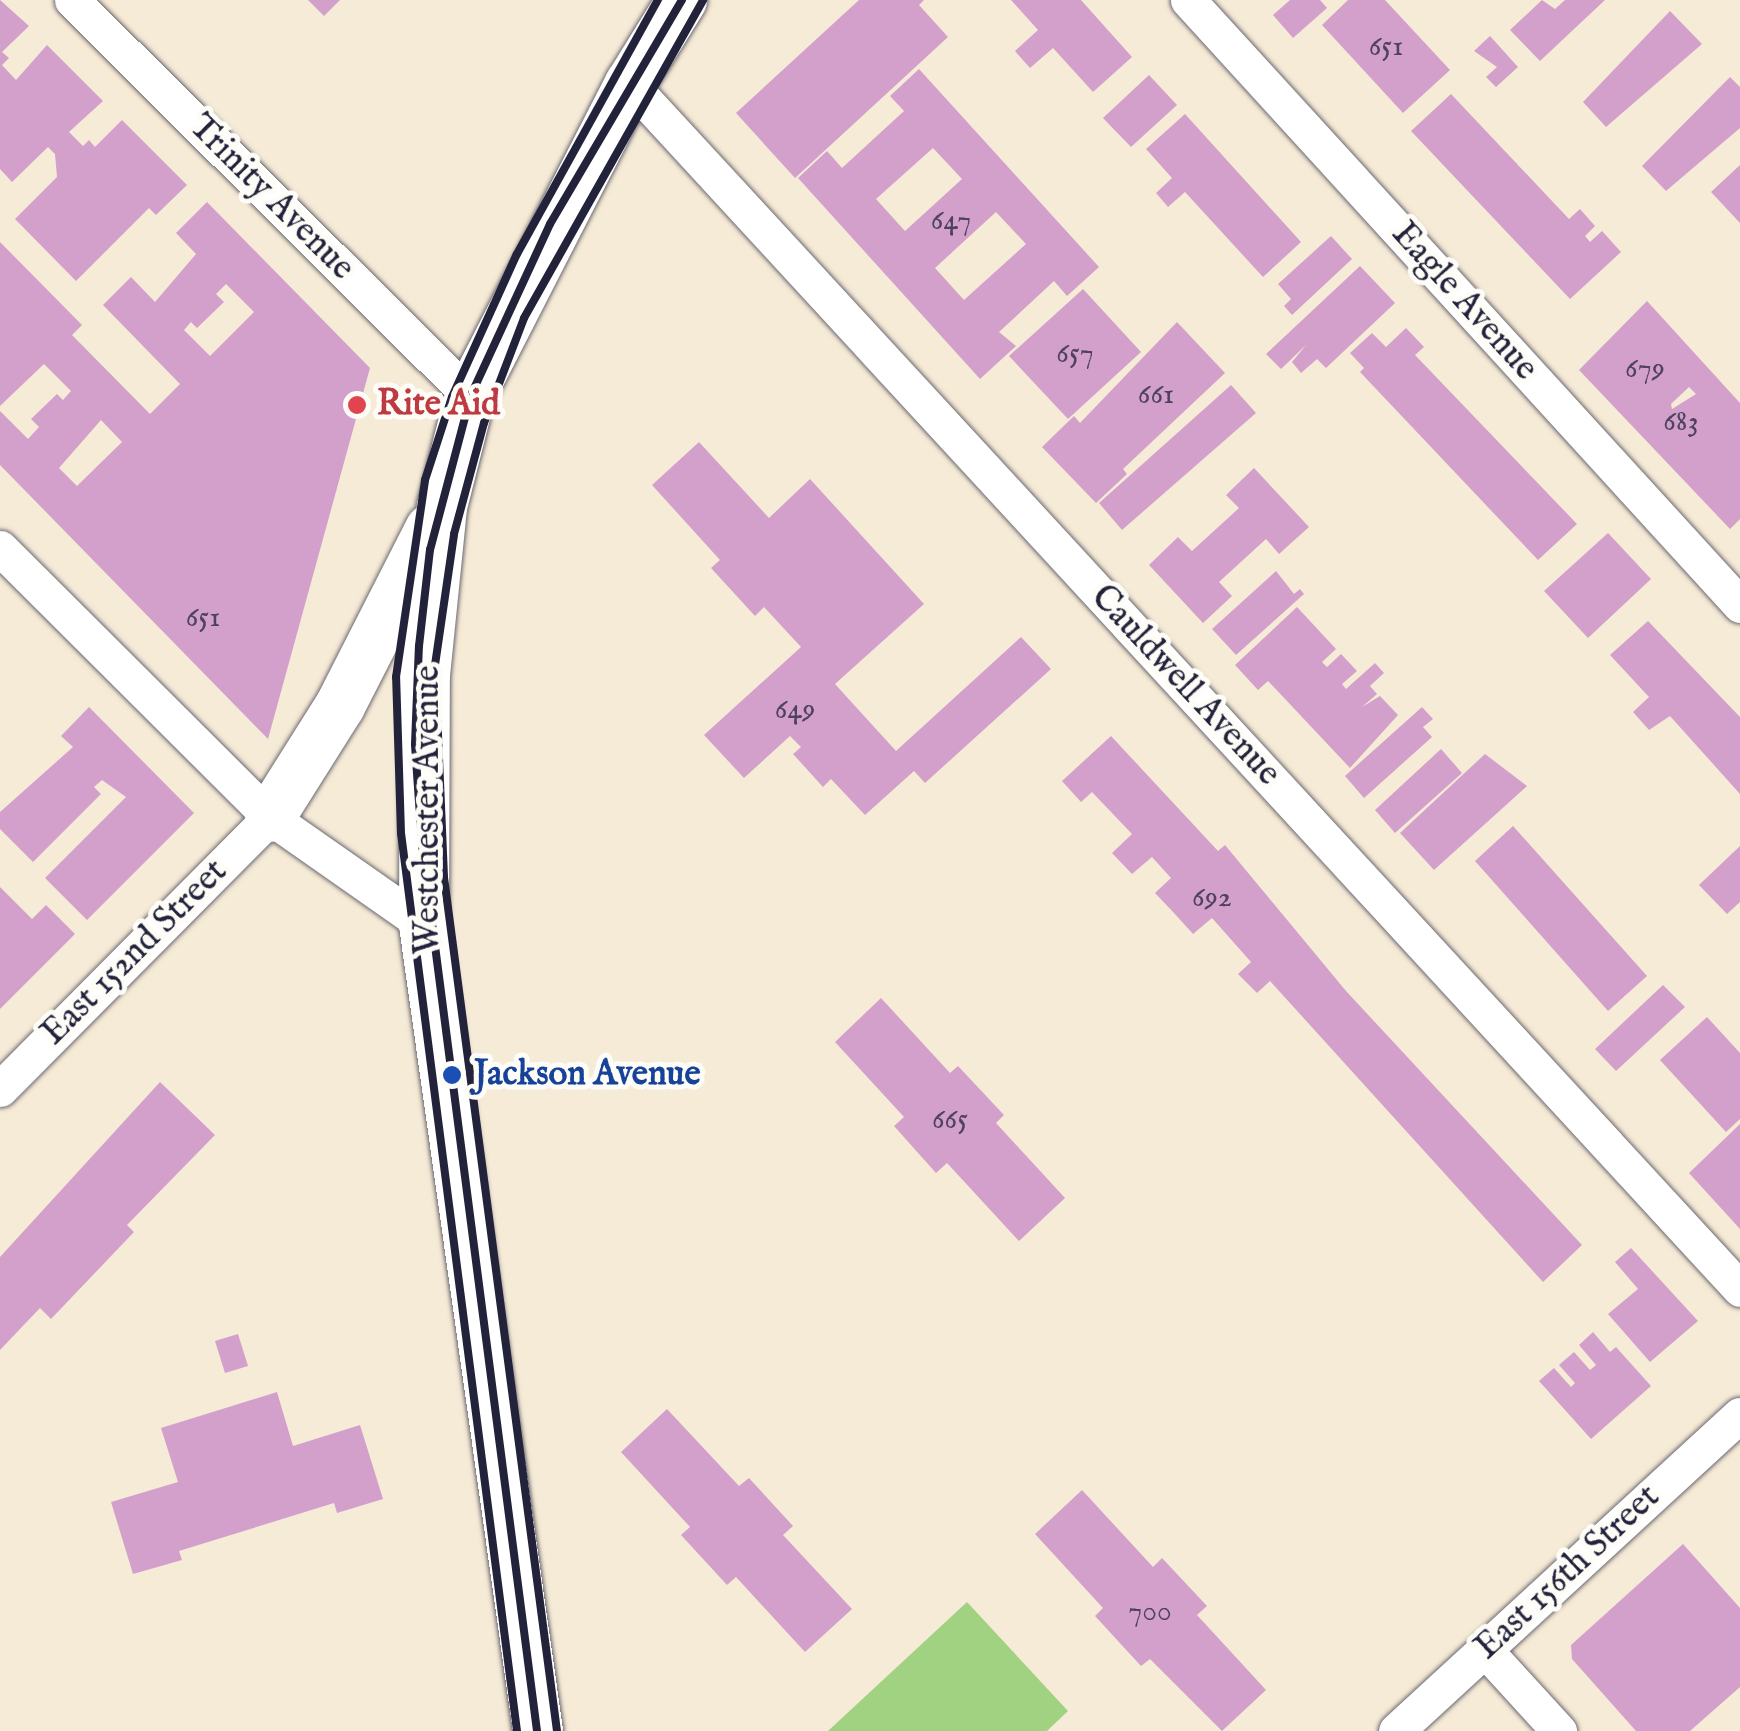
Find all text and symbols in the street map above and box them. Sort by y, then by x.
house number: 651 [1369,29,1403,65]
street label: Trinity Avenue [180,107,362,289]
house number: 647 [931,203,971,239]
street label: Eagle Avenue [1382,214,1546,390]
house number: 657 [1056,336,1094,372]
house number: 679 [1625,351,1665,387]
house number: 661 [1138,377,1174,413]
place label: Rite Aid [377,384,500,426]
marker: Rite Aid [346,394,368,416]
house number: 683 [1663,404,1699,440]
street label: Cauldwell Avenue [1081,577,1289,795]
house number: 651 [186,600,220,636]
street label: Westchester Avenue [408,665,450,955]
house number: 649 [775,692,815,728]
street label: East 152nd Street [33,851,237,1055]
house number: 692 [1192,880,1232,916]
place label: Jackson Avenue [474,1054,701,1096]
marker: Jackson Avenue [439,1062,465,1088]
house number: 665 [932,1102,968,1138]
street label: East 156th Street [1467,1477,1669,1669]
house number: 700 [1128,1594,1172,1630]

